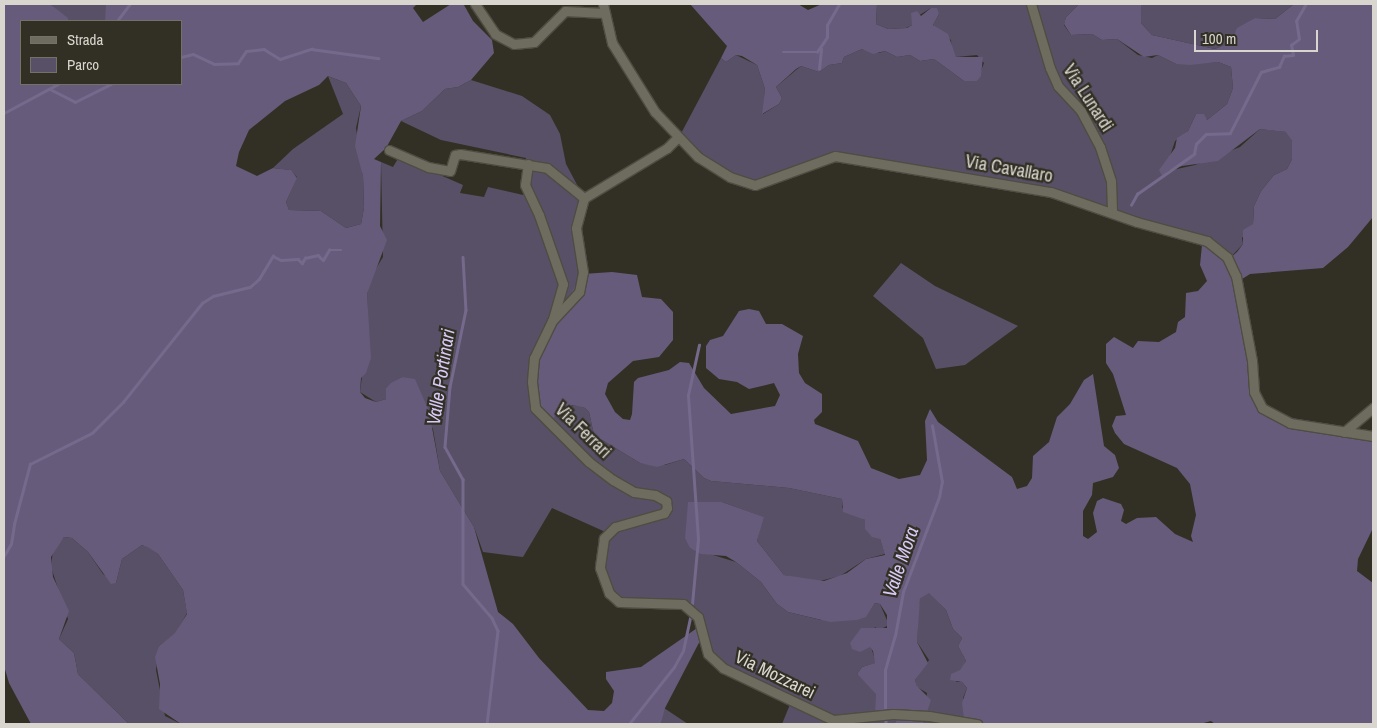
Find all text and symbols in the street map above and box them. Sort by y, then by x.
legend [20,20,182,85]
scale bar [1197,20,1321,52]
text: 100 m [1202,28,1236,49]
text: Strada [67,29,103,50]
text: Parco [67,54,99,75]
street label: Via Lunardi [1058,60,1118,136]
street label: Via Cavallaro [964,151,1054,187]
water label: Valle Portinari [422,327,460,427]
street label: Via Ferrari [550,399,616,463]
water label: Valle Mora [878,524,924,600]
street label: Via Mozzarei [731,646,819,704]

